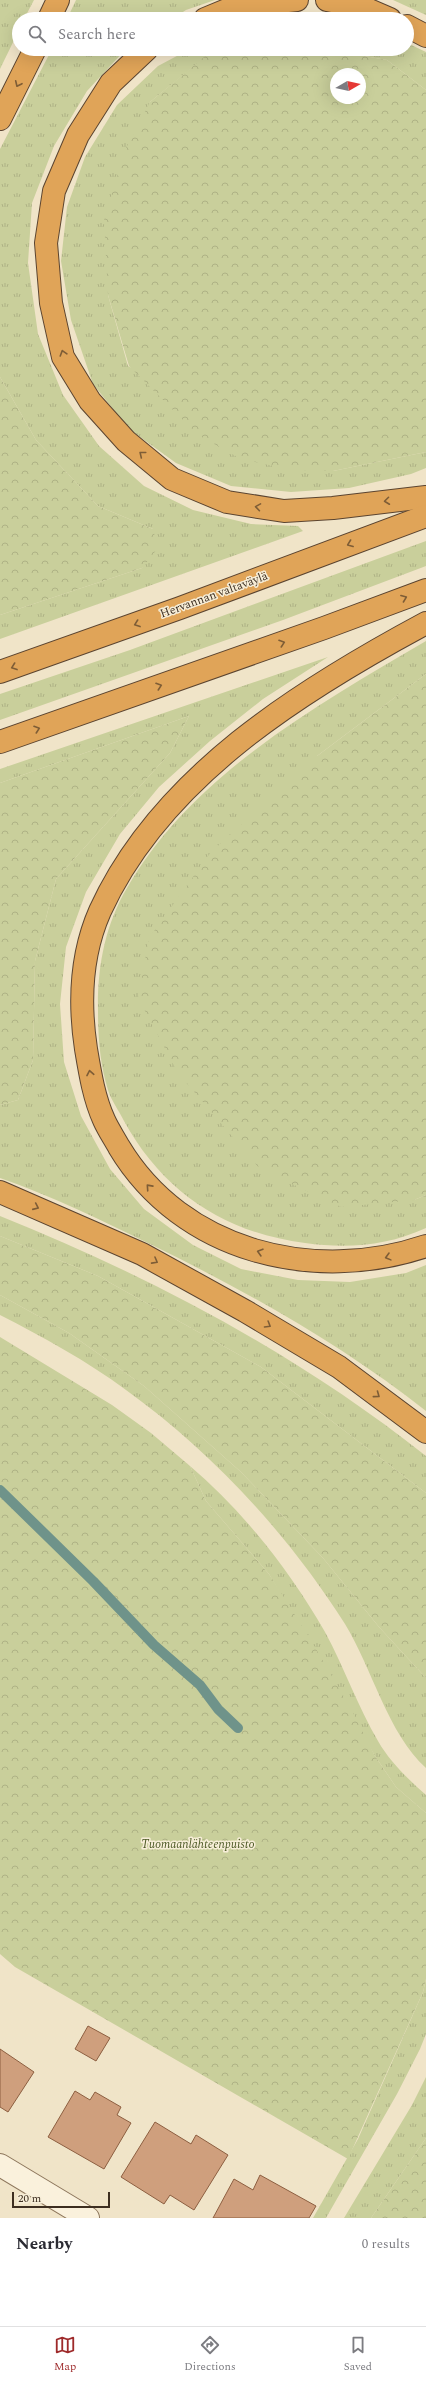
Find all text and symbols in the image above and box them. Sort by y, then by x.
search box [12,12,414,56]
icon: search [26,23,48,45]
text: Search here [58,23,136,46]
north arrow [330,68,366,104]
one-way arrow [15,80,23,88]
one-way arrow [59,350,68,357]
one-way arrow [139,452,146,459]
one-way arrow [384,496,390,505]
one-way arrow [255,503,261,512]
one-way arrow [347,540,354,548]
street label: Hervannan valtaväylä [157,567,271,623]
one-way arrow [401,594,408,603]
one-way arrow [133,619,140,627]
one-way arrow [279,639,286,647]
one-way arrow [11,662,18,671]
one-way arrow [156,682,163,691]
one-way arrow [33,725,40,734]
one-way arrow [86,1070,95,1077]
one-way arrow [147,1184,154,1192]
one-way arrow [32,1202,40,1210]
one-way arrow [257,1248,264,1257]
one-way arrow [385,1252,392,1261]
one-way arrow [150,1256,158,1263]
one-way arrow [264,1320,271,1327]
one-way arrow [372,1390,379,1397]
park label: Tuomaanlähteenpuisto [141,1835,255,1854]
scale bar [12,2190,110,2209]
text: 20 m [18,2190,41,2207]
text: Nearby [16,2231,72,2257]
text: 0 results [362,2234,410,2254]
tab: Map [54,2334,76,2375]
tab: Directions [184,2334,236,2375]
tab: Saved [344,2334,372,2375]

